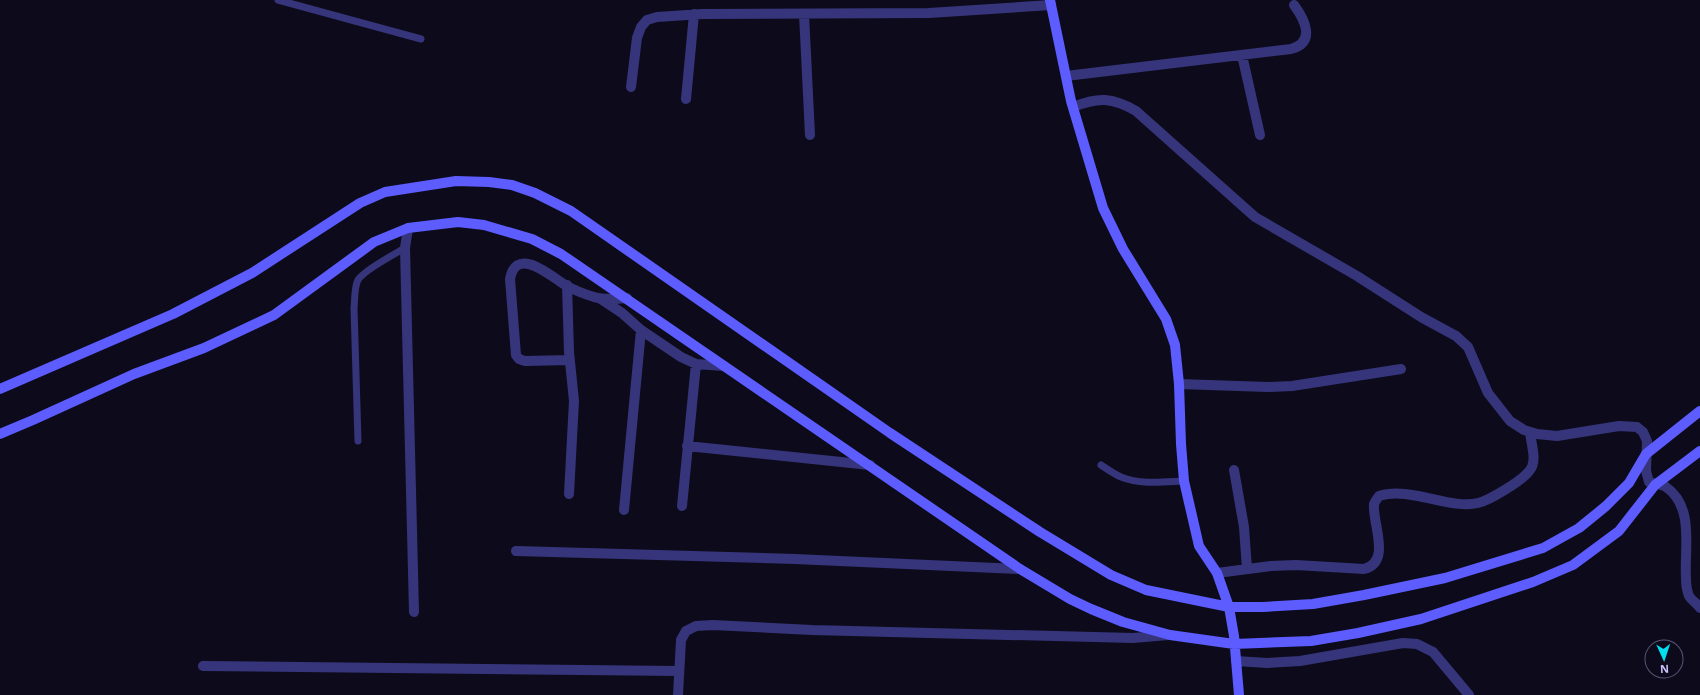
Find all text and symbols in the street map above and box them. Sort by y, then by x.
north arrow [1644,639,1684,679]
text: N [1660,662,1669,677]

